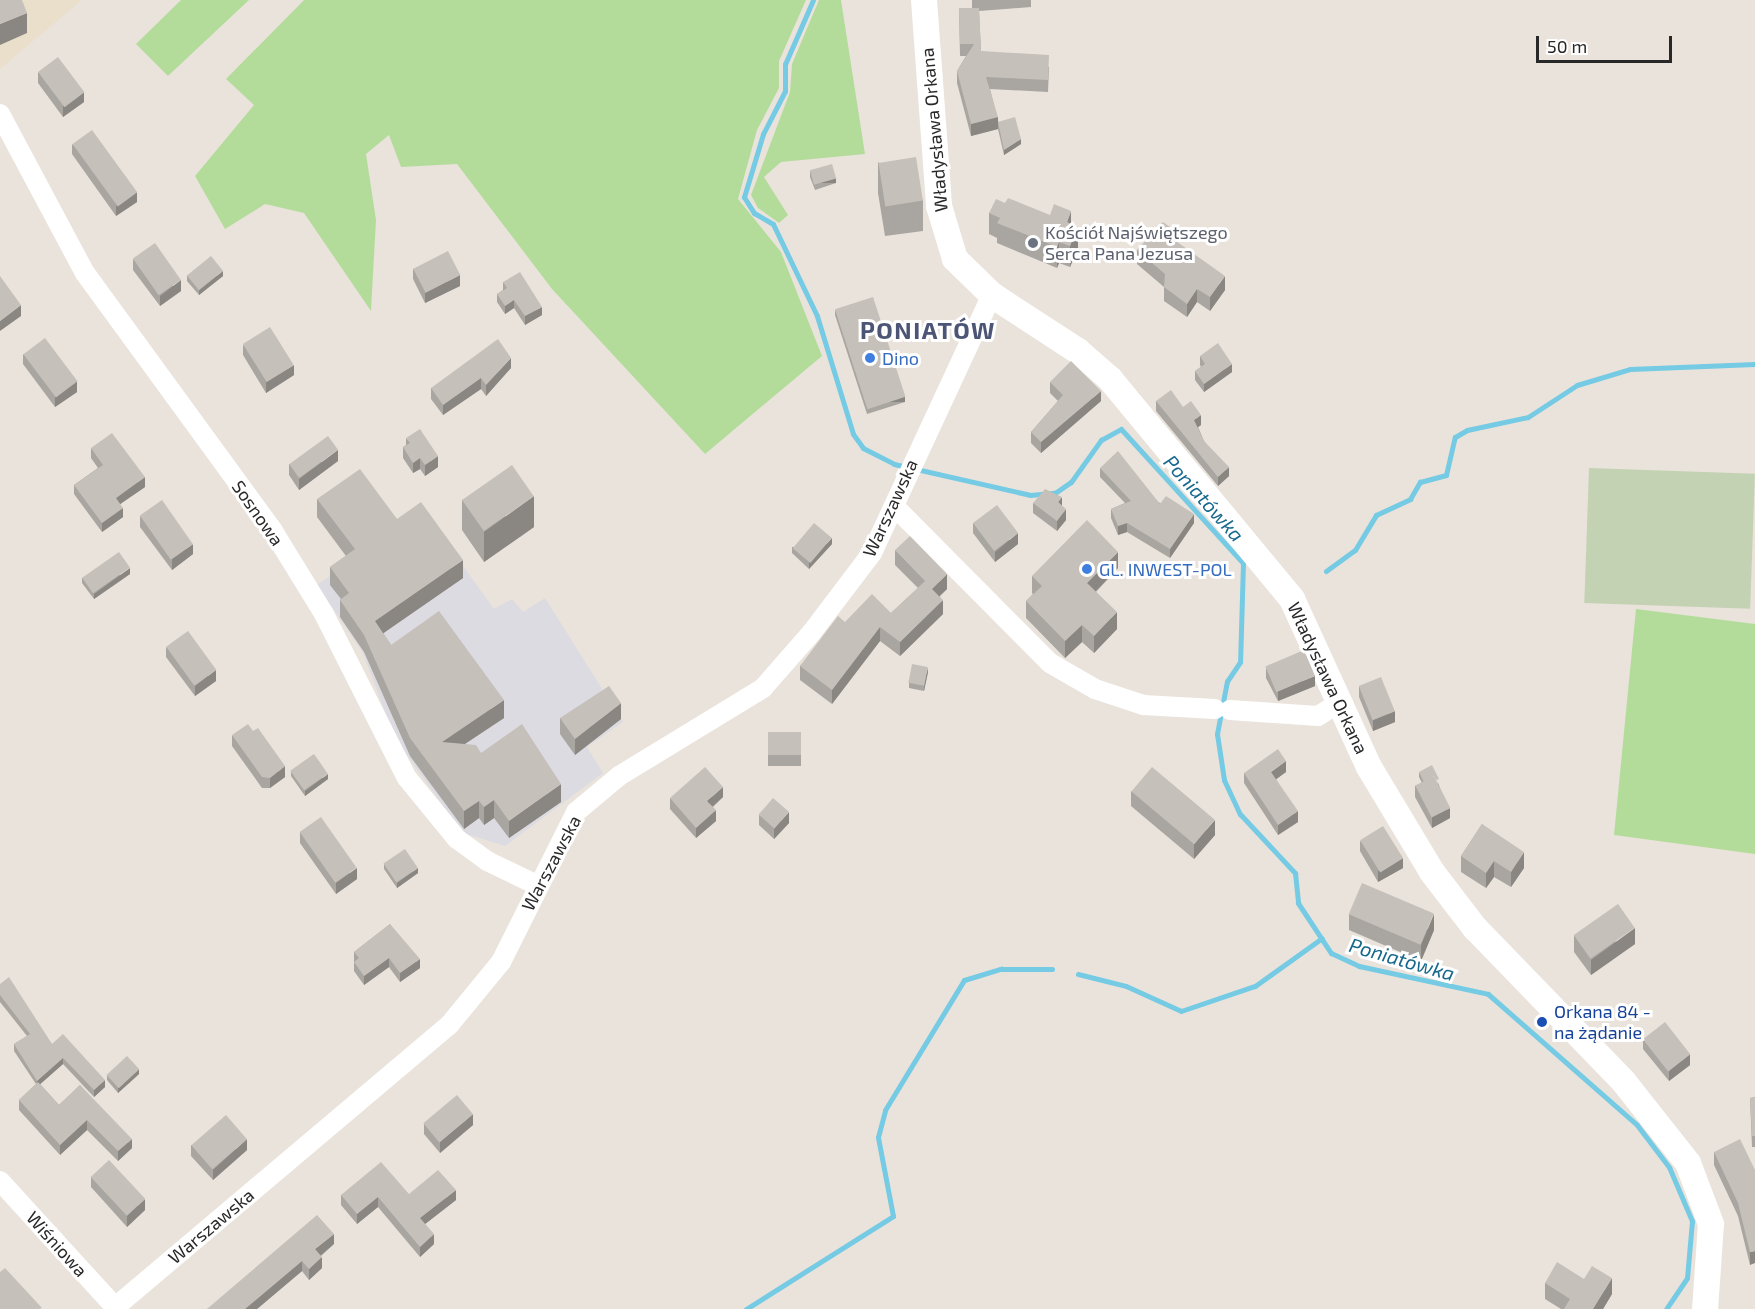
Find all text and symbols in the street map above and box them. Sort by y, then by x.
scale bar [1539,24,1676,62]
text: 50 m [1547,35,1587,57]
street label: Władysława Orkana [916,47,952,213]
place label: Kościół Najświętszego Serca Pana Jezusa [1045,222,1228,264]
marker: Kościół Najświętszego Serca Pana Jezusa [1026,236,1040,250]
district label: PONIATÓW [860,316,996,344]
place label: Dino [882,347,919,369]
marker: Dino [863,351,877,365]
water label: Poniatówka [1159,450,1249,546]
street label: Warszawska [858,456,922,560]
street label: Sosnowa [228,476,288,550]
place label: GL. INWEST-POL [1099,558,1232,580]
marker: GL. INWEST-POL [1080,562,1094,576]
street label: Władysława Orkana [1283,599,1373,757]
street label: Warszawska [517,811,585,915]
water label: Poniatówka [1347,933,1457,985]
place label: Orkana 84 - na żądanie [1554,1001,1651,1044]
marker: Orkana 84 - na żądanie [1535,1015,1549,1029]
street label: Warszawska [164,1184,258,1268]
street label: Wiśniowa [22,1207,92,1281]

